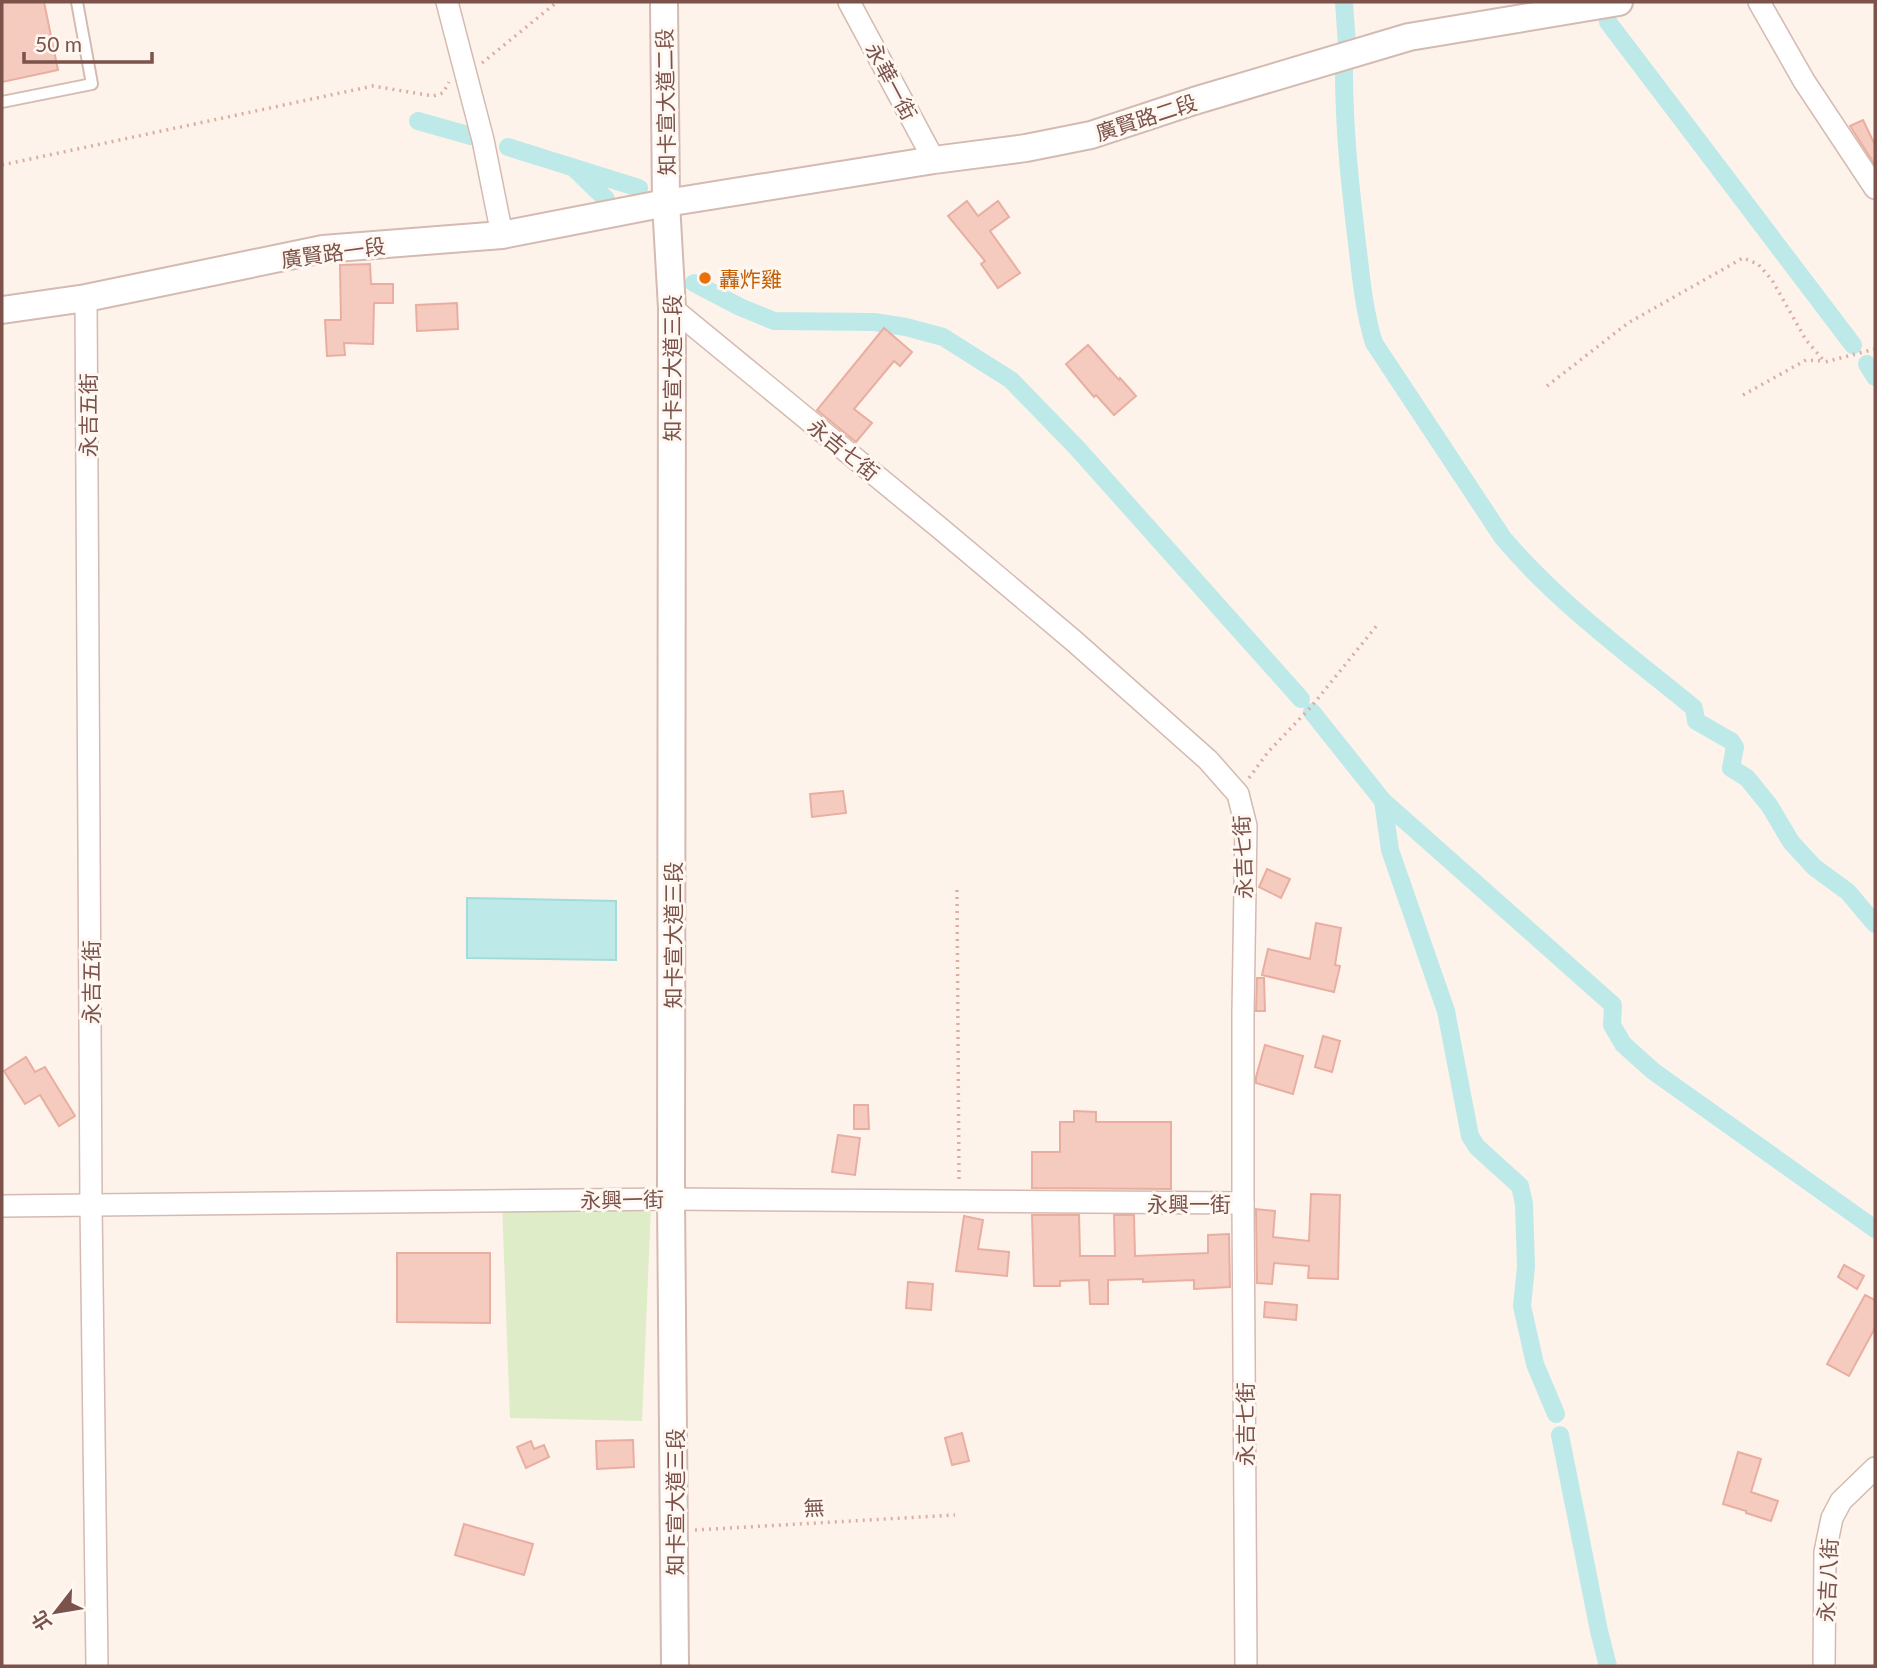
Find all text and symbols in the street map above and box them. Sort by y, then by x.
scale bar [24,21,152,65]
street label: 知卡宣大道二段 [651,28,679,176]
text: 50 m [35,31,82,56]
street label: 永華一街 [861,38,923,124]
street label: 廣賢路二段 [1092,89,1200,145]
street label: 廣賢路一段 [279,232,387,272]
place label: 轟炸雞 [719,266,782,291]
marker: 轟炸雞 [697,270,713,286]
street label: 知卡宣大道三段 [659,295,684,442]
street label: 永吉五街 [75,373,100,457]
street label: 永吉七街 [803,413,885,485]
street label: 永吉七街 [1228,815,1256,899]
street label: 知卡宣大道三段 [660,862,685,1009]
street label: 永吉五街 [78,940,103,1024]
street label: 永興一街 [580,1186,664,1212]
street label: 永興一街 [1147,1191,1231,1216]
street label: 永吉七街 [1232,1382,1257,1466]
street label: 知卡宣大道三段 [662,1429,687,1576]
street label: 無 [803,1494,825,1520]
street label: 永吉八街 [1812,1537,1842,1623]
north arrow [21,1577,91,1647]
text: 北 [26,1607,56,1635]

